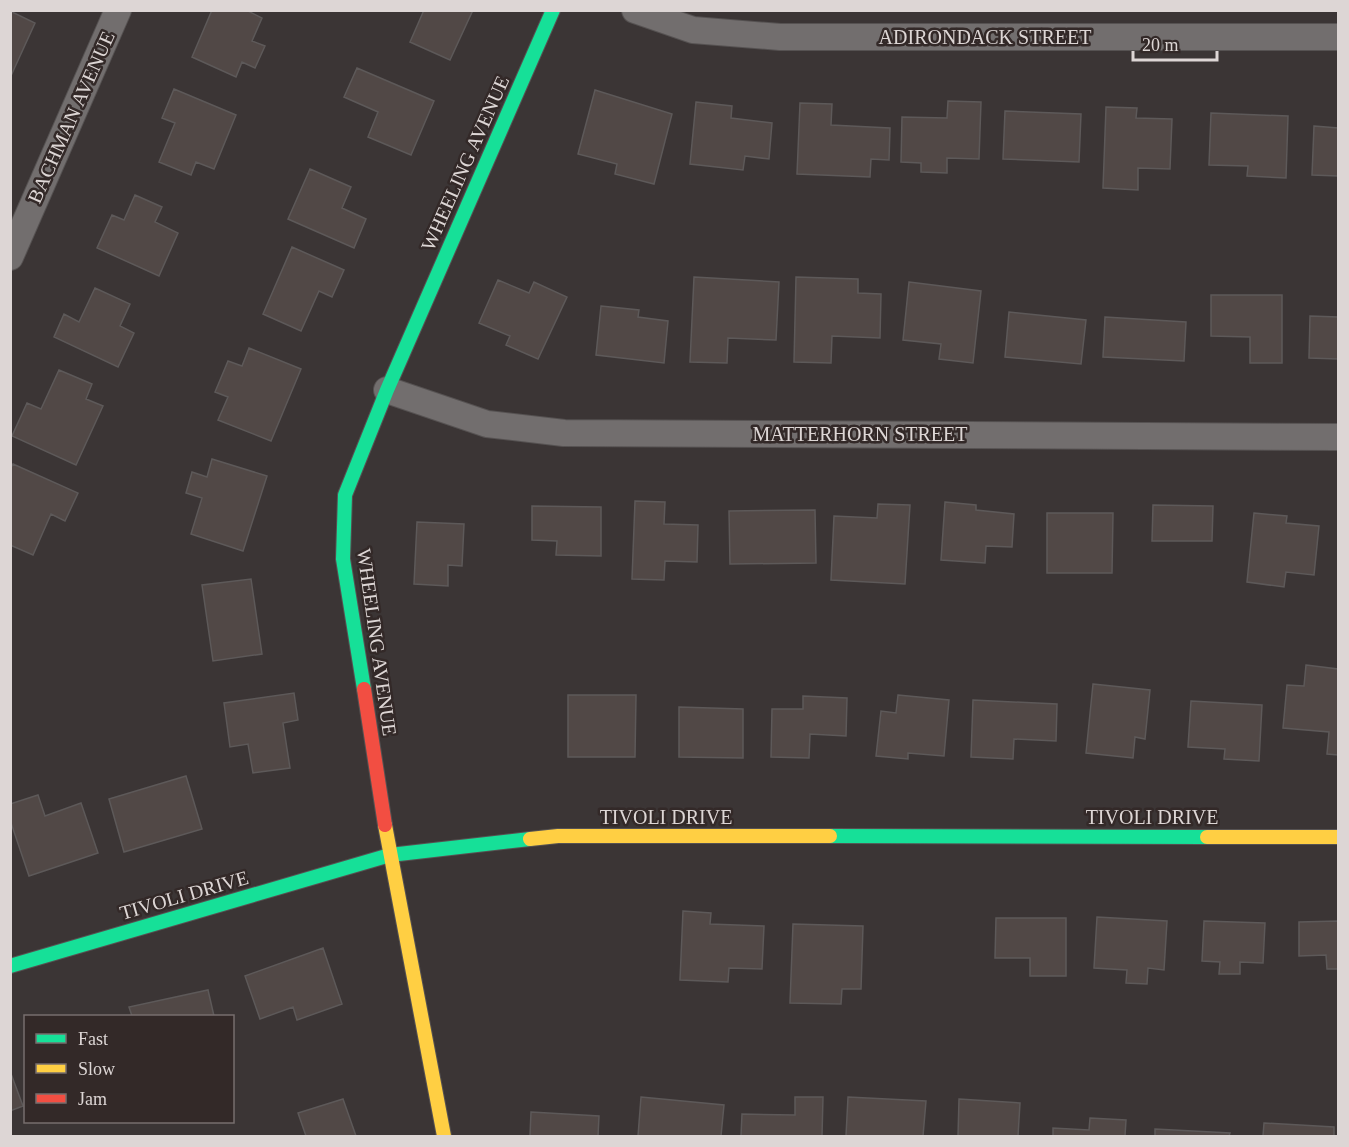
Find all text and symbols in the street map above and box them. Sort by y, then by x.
scale bar [1133,24,1217,62]
street label: ADIRONDACK STREET [879,26,1091,48]
street label: BACHMAN AVENUE [23,28,119,206]
text: 20 m [1142,35,1179,55]
street label: WHEELING AVENUE [417,72,513,254]
street label: MATTERHORN STREET [753,423,968,445]
street label: WHEELING AVENUE [353,547,401,737]
street label: TIVOLI DRIVE [600,806,732,828]
street label: TIVOLI DRIVE [1086,806,1218,828]
street label: TIVOLI DRIVE [117,866,251,924]
legend [24,1015,234,1123]
text: Fast [78,1029,108,1049]
text: Slow [78,1059,115,1079]
text: Jam [78,1089,107,1109]

